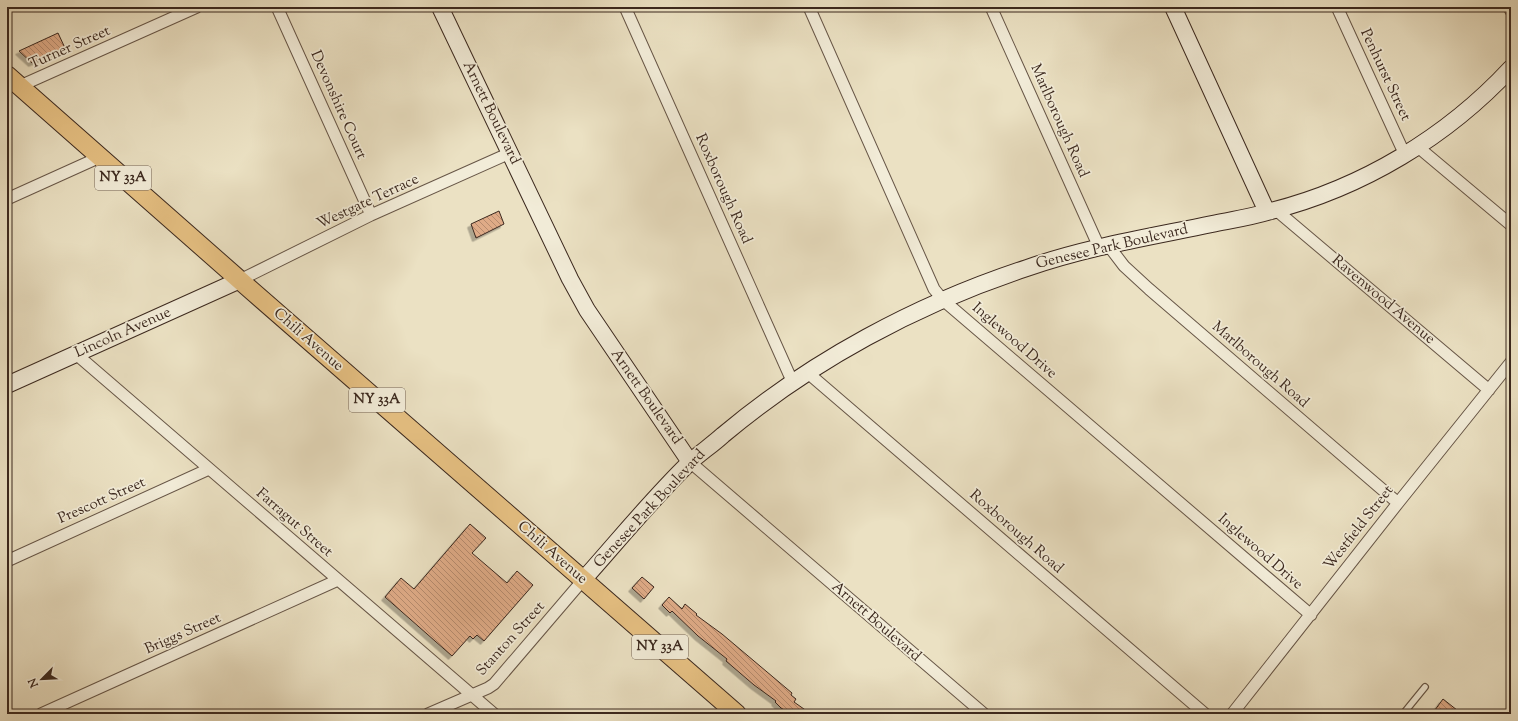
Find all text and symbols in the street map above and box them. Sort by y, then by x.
street label: Turner Street [26,21,114,75]
street label: Penhurst Street [1354,25,1416,125]
street label: Devonshire Court [305,47,371,163]
street label: Arnett Boulevard [457,58,525,169]
street label: Marlborough Road [1025,61,1094,182]
street label: Roxborough Road [689,131,757,248]
road number: NY 33A [95,166,151,190]
street label: Westgate Terrace [313,169,423,235]
street label: Genesee Park Boulevard [1034,219,1191,275]
street label: Ravenwood Avenue [1327,250,1439,350]
street label: Inglewood Drive [967,298,1061,384]
street label: Lincoln Avenue [72,302,174,364]
street label: Chili Avenue [268,304,348,376]
street label: Marlborough Road [1207,317,1313,413]
street label: Arnett Boulevard [605,345,687,449]
road number: NY 33A [349,388,405,412]
street label: Genesee Park Boulevard [589,445,711,573]
street label: Prescott Street [55,472,149,530]
street label: Westfield Street [1319,481,1399,575]
street label: Farragut Street [251,484,337,562]
street label: Roxborough Road [964,485,1068,579]
street label: Inglewood Drive [1213,509,1307,595]
street label: Chili Avenue [512,517,592,589]
street label: Arnett Boulevard [827,577,926,667]
street label: Stanton Street [472,597,550,681]
street label: Briggs Street [141,608,225,660]
road number: NY 33A [632,635,688,659]
north arrow [22,659,62,699]
text: N [25,675,43,691]

